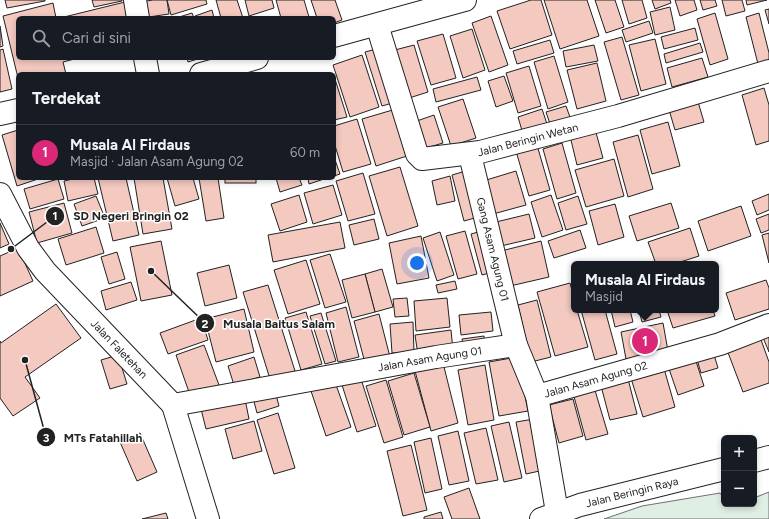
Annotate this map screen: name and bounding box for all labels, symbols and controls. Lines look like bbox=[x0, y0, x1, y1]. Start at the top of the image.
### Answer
search box bbox=[16, 16, 336, 60]
icon: search bbox=[30, 27, 52, 49]
text: Cari di sini bbox=[62, 29, 131, 47]
text: Terdekat bbox=[32, 88, 101, 108]
street label: Jalan Beringin Wetan bbox=[476, 120, 579, 159]
text: Musala Al Firdaus bbox=[70, 136, 190, 154]
text: 1 bbox=[42, 145, 48, 160]
text: 60 m bbox=[290, 145, 320, 160]
text: Masjid · Jalan Asam Agung 02 bbox=[70, 154, 244, 169]
street label: Gang Asam Agung 01 bbox=[474, 196, 512, 303]
callout: SD Negeri Bringin 02 bbox=[45, 204, 197, 228]
text: 1 bbox=[52, 209, 58, 223]
text: SD Negeri Bringin 02 bbox=[73, 209, 189, 223]
your location bbox=[407, 253, 427, 273]
popup bbox=[571, 261, 719, 313]
text: Musala Al Firdaus bbox=[585, 271, 705, 289]
text: Masjid bbox=[585, 289, 623, 304]
callout: Musala Baitus Salam bbox=[195, 311, 343, 335]
street label: Jalan Faletehan bbox=[88, 317, 150, 381]
text: 2 bbox=[202, 317, 209, 331]
text: Musala Baitus Salam bbox=[223, 317, 335, 331]
pin: 1 bbox=[632, 326, 658, 356]
street label: Jalan Asam Agung 01 bbox=[377, 344, 483, 374]
street label: Jalan Asam Agung 02 bbox=[542, 358, 649, 400]
callout: MTs Fatahillah bbox=[36, 425, 150, 449]
text: 3 bbox=[43, 431, 50, 445]
text: MTs Fatahillah bbox=[64, 431, 142, 445]
map controls bbox=[721, 435, 757, 507]
button: + bbox=[721, 435, 757, 471]
button: − bbox=[721, 471, 757, 507]
street label: Jalan Beringin Raya bbox=[584, 474, 680, 510]

